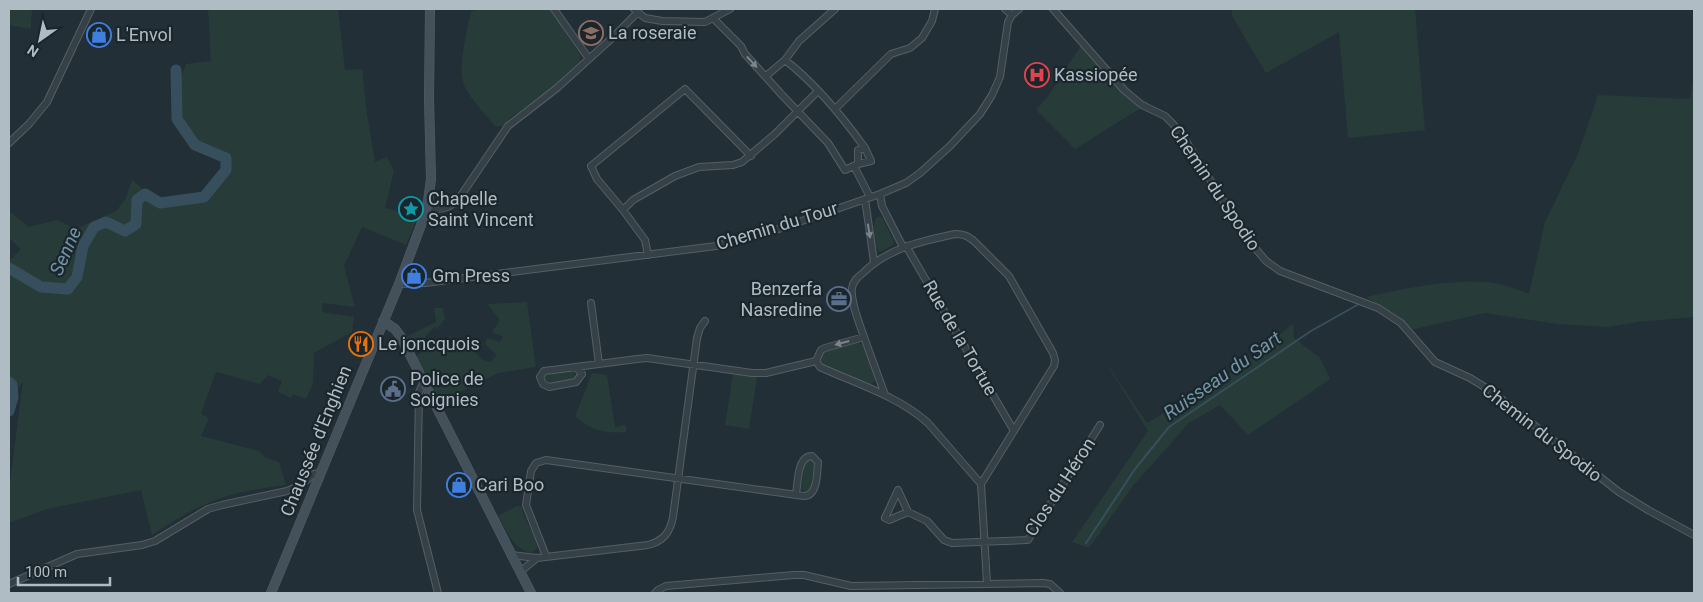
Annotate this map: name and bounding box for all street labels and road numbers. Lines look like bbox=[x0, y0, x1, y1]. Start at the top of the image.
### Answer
street label: Chemin du Spodio bbox=[1166, 121, 1265, 254]
street label: Chemin du Tour bbox=[713, 197, 840, 254]
street label: Rue de la Tortue bbox=[919, 276, 1002, 399]
street label: Chaussée d'Enghien bbox=[276, 362, 355, 519]
street label: Chemin du Spodio bbox=[1478, 379, 1606, 486]
street label: Clos du Héron bbox=[1020, 434, 1099, 540]

